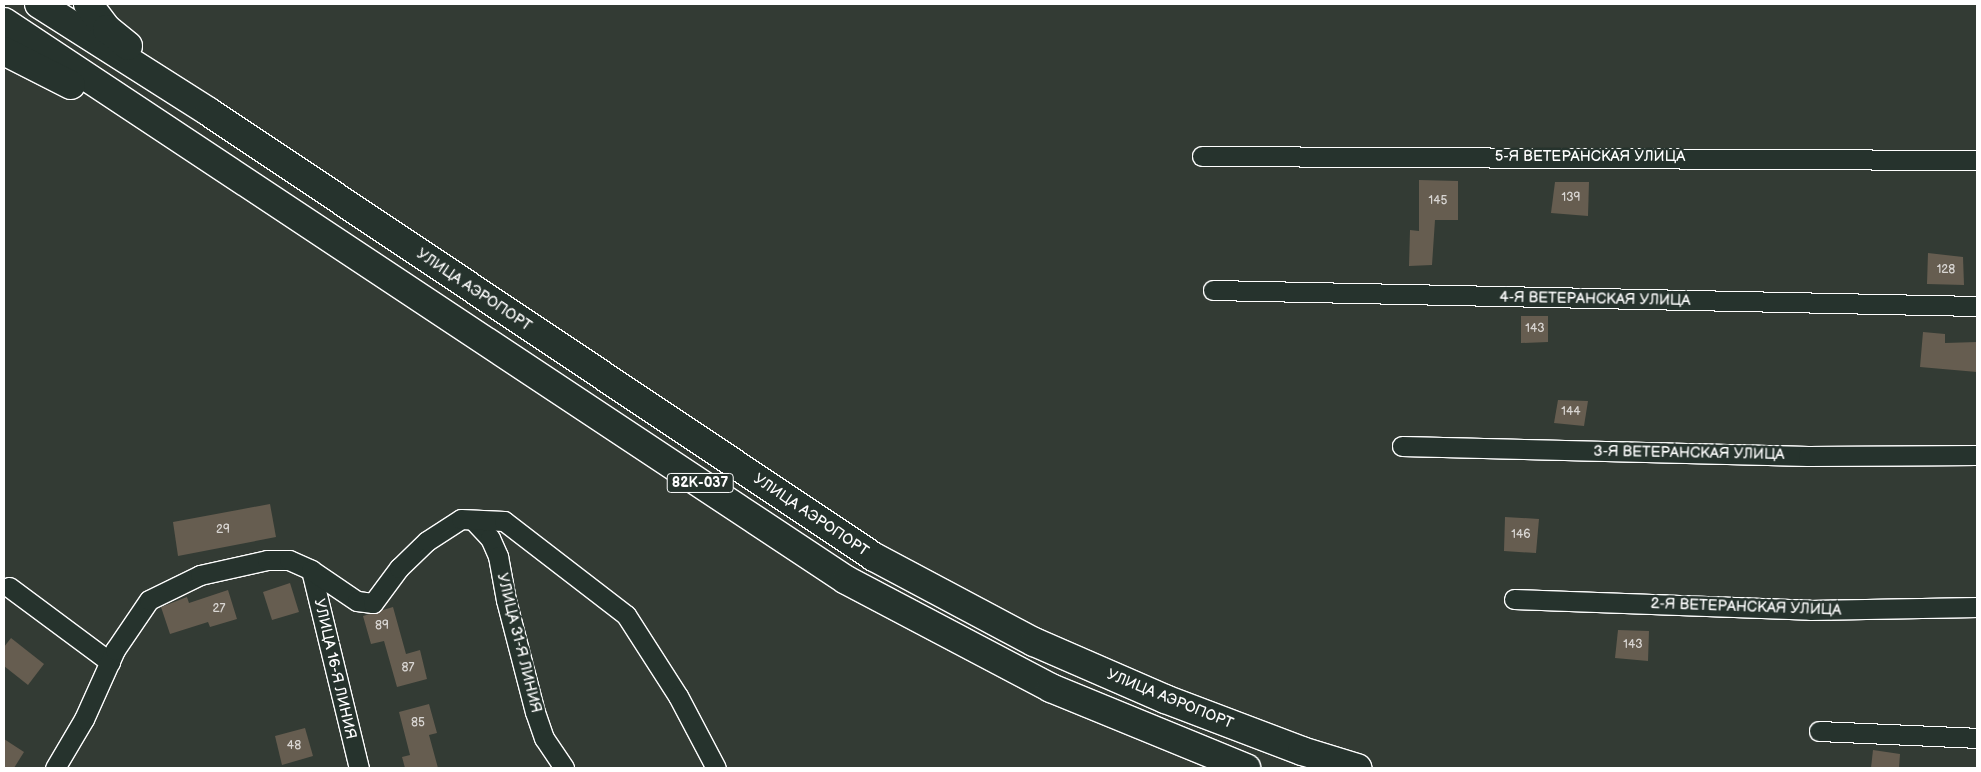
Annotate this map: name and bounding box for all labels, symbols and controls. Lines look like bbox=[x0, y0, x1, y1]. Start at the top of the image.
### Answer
street label: 5-Я ВЕТЕРАНСКАЯ УЛИЦА bbox=[1495, 148, 1685, 166]
house number: 139 bbox=[1562, 191, 1580, 205]
house number: 145 bbox=[1429, 194, 1447, 208]
street label: УЛИЦА АЭРОПОРТ bbox=[413, 245, 535, 335]
house number: 128 bbox=[1937, 263, 1955, 277]
street label: 4-Я ВЕТЕРАНСКАЯ УЛИЦА bbox=[1499, 288, 1691, 310]
house number: 143 bbox=[1525, 322, 1545, 336]
house number: 144 bbox=[1561, 405, 1581, 419]
street label: 3-Я ВЕТЕРАНСКАЯ УЛИЦА bbox=[1593, 442, 1785, 464]
street label: УЛИЦА АЭРОПОРТ bbox=[750, 470, 872, 560]
road number: 82К-037 bbox=[666, 472, 734, 494]
house number: 29 bbox=[216, 523, 230, 537]
house number: 146 bbox=[1511, 528, 1531, 542]
street label: УЛИЦА 31-Я ЛИНИЯ bbox=[493, 571, 545, 715]
street label: 2-Я ВЕТЕРАНСКАЯ УЛИЦА bbox=[1650, 595, 1842, 619]
street label: УЛИЦА 16-Я ЛИНИЯ bbox=[310, 597, 360, 741]
house number: 27 bbox=[213, 602, 225, 616]
house number: 89 bbox=[375, 619, 389, 633]
house number: 143 bbox=[1623, 638, 1643, 652]
house number: 87 bbox=[402, 661, 414, 675]
street label: УЛИЦА АЭРОПОРТ bbox=[1104, 665, 1236, 733]
house number: 85 bbox=[411, 716, 425, 730]
house number: 48 bbox=[287, 739, 301, 753]

